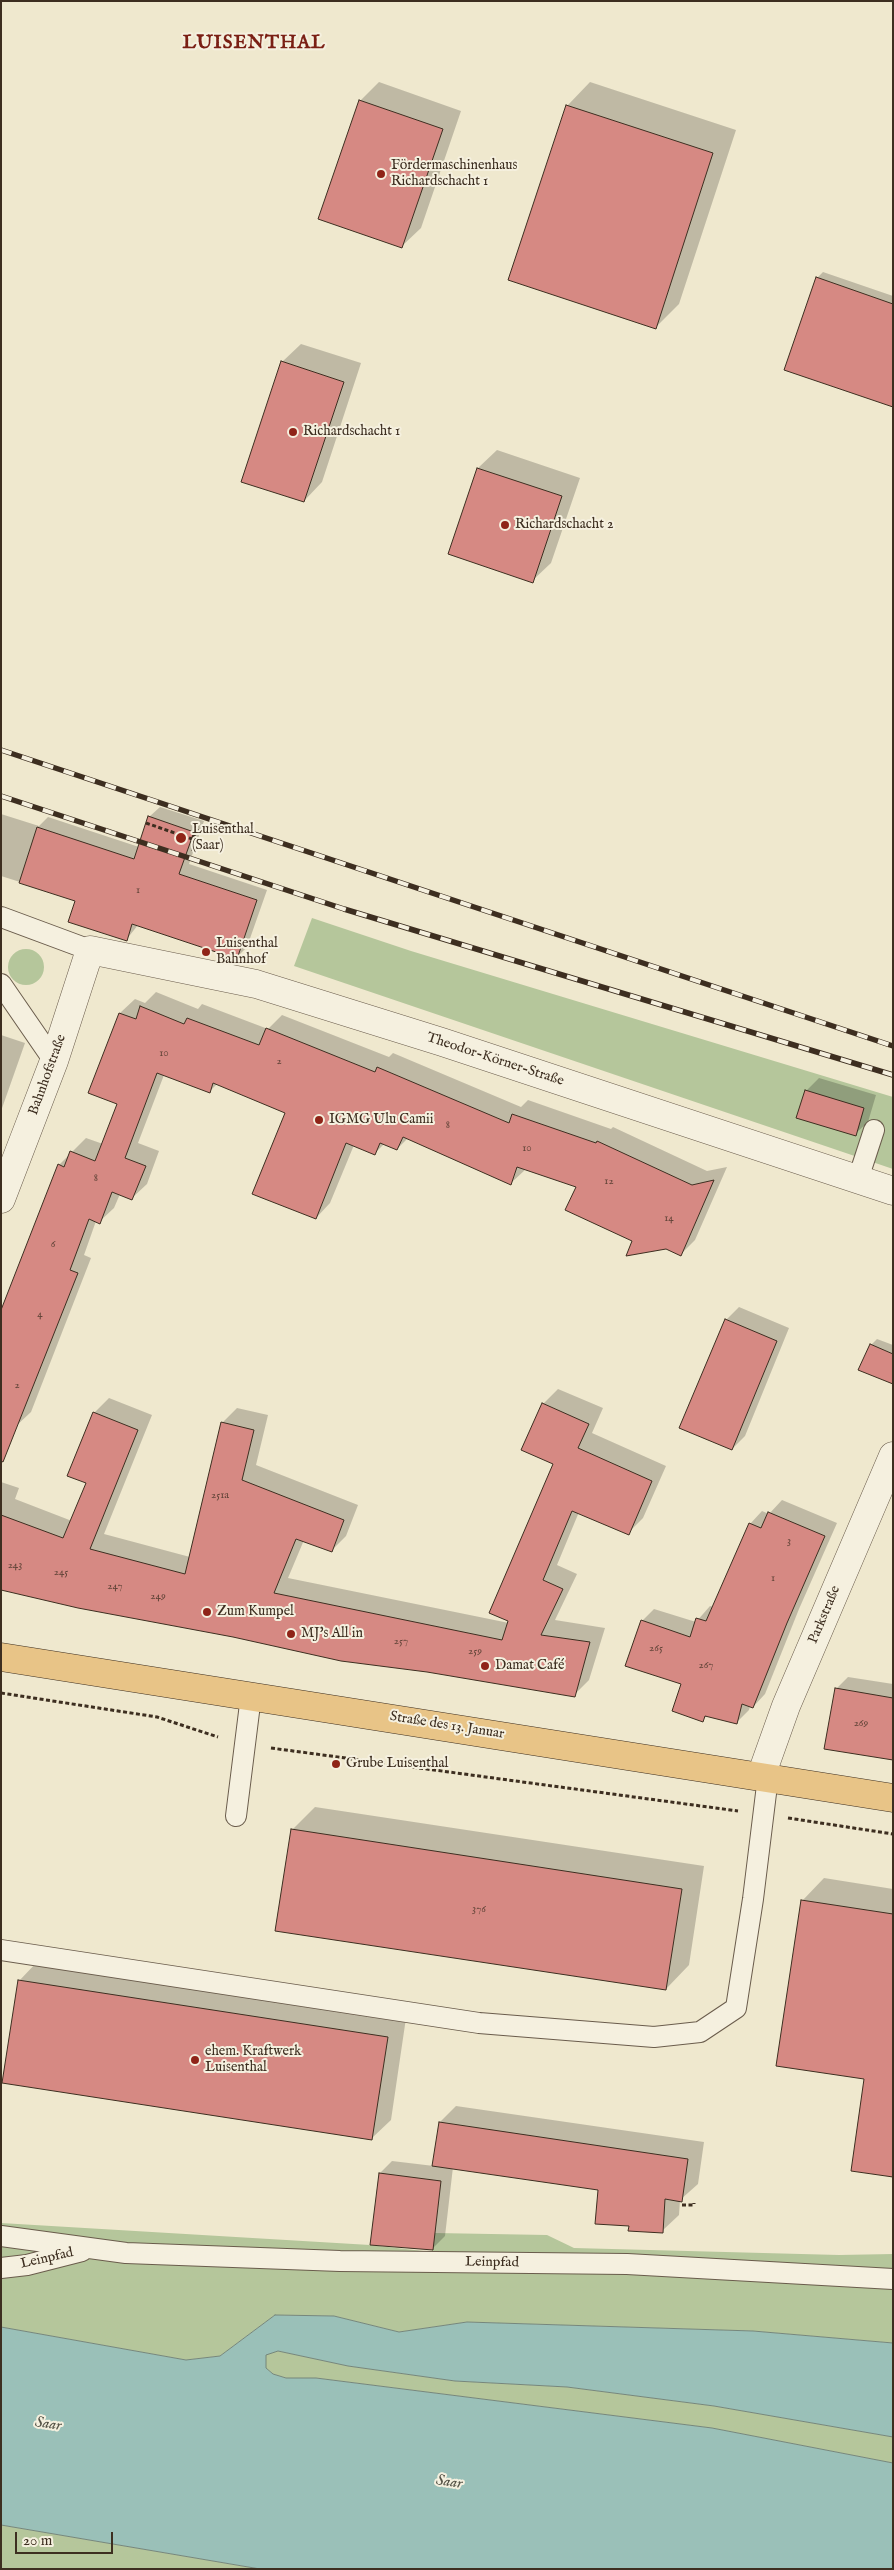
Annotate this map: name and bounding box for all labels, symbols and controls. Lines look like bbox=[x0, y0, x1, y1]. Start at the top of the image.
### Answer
district label: LUISENTHAL bbox=[181, 33, 327, 55]
place label: Fördermaschinenhaus Richardschacht 1 bbox=[391, 158, 517, 190]
marker: Fördermaschinenhaus Richardschacht 1 bbox=[375, 168, 387, 180]
place label: Richardschacht 1 bbox=[303, 424, 400, 440]
marker: Richardschacht 1 bbox=[287, 426, 299, 438]
place label: Richardschacht 2 bbox=[515, 517, 614, 533]
marker: Richardschacht 2 bbox=[499, 519, 511, 531]
place label: Luisenthal (Saar) bbox=[192, 822, 254, 854]
marker: Luisenthal (Saar) bbox=[174, 831, 188, 845]
house number: 1 bbox=[136, 884, 140, 898]
place label: Luisenthal Bahnhof bbox=[216, 936, 278, 969]
marker: Luisenthal Bahnhof bbox=[200, 946, 212, 958]
street label: Theodor-Körner-Straße bbox=[424, 1030, 566, 1090]
street label: Bahnhofstraße bbox=[26, 1032, 70, 1118]
house number: 10 bbox=[159, 1047, 169, 1061]
house number: 2 bbox=[276, 1055, 282, 1069]
place label: IGMG Ulu Camii bbox=[329, 1112, 434, 1128]
marker: IGMG Ulu Camii bbox=[313, 1114, 325, 1126]
house number: 8 bbox=[446, 1119, 450, 1133]
house number: 10 bbox=[522, 1142, 532, 1156]
house number: 8 bbox=[94, 1172, 98, 1186]
house number: 12 bbox=[604, 1175, 614, 1189]
house number: 14 bbox=[664, 1212, 674, 1226]
house number: 6 bbox=[51, 1238, 55, 1252]
house number: 4 bbox=[37, 1308, 43, 1322]
house number: 2 bbox=[14, 1379, 20, 1393]
house number: 251a bbox=[211, 1489, 229, 1503]
house number: 3 bbox=[787, 1535, 791, 1549]
house number: 243 bbox=[8, 1559, 22, 1573]
house number: 245 bbox=[54, 1566, 68, 1580]
house number: 1 bbox=[771, 1572, 775, 1586]
house number: 247 bbox=[107, 1580, 123, 1594]
street label: Parkstraße bbox=[805, 1584, 845, 1646]
house number: 249 bbox=[150, 1590, 166, 1604]
place label: Zum Kumpel bbox=[217, 1604, 294, 1620]
marker: Zum Kumpel bbox=[201, 1606, 213, 1618]
place label: MJ's All in bbox=[301, 1626, 363, 1642]
marker: MJ's All in bbox=[285, 1628, 297, 1640]
house number: 257 bbox=[394, 1635, 408, 1649]
house number: 265 bbox=[649, 1642, 663, 1656]
house number: 259 bbox=[468, 1645, 482, 1659]
place label: Damat Café bbox=[495, 1658, 565, 1674]
house number: 267 bbox=[699, 1659, 713, 1673]
marker: Damat Café bbox=[479, 1660, 491, 1672]
street label: Straße des 13. Januar bbox=[389, 1709, 505, 1743]
house number: 269 bbox=[854, 1717, 868, 1731]
place label: Grube Luisenthal bbox=[346, 1756, 448, 1772]
marker: Grube Luisenthal bbox=[330, 1758, 342, 1770]
house number: 376 bbox=[472, 1903, 486, 1917]
place label: ehem. Kraftwerk Luisenthal bbox=[205, 2044, 301, 2076]
marker: ehem. Kraftwerk Luisenthal bbox=[189, 2054, 201, 2066]
street label: Leinpfad bbox=[19, 2245, 75, 2273]
street label: Leinpfad bbox=[465, 2254, 519, 2272]
water label: Saar bbox=[34, 2414, 62, 2436]
water label: Saar bbox=[435, 2472, 463, 2494]
scale bar bbox=[18, 2522, 115, 2554]
text: 20 m bbox=[23, 2531, 52, 2550]

